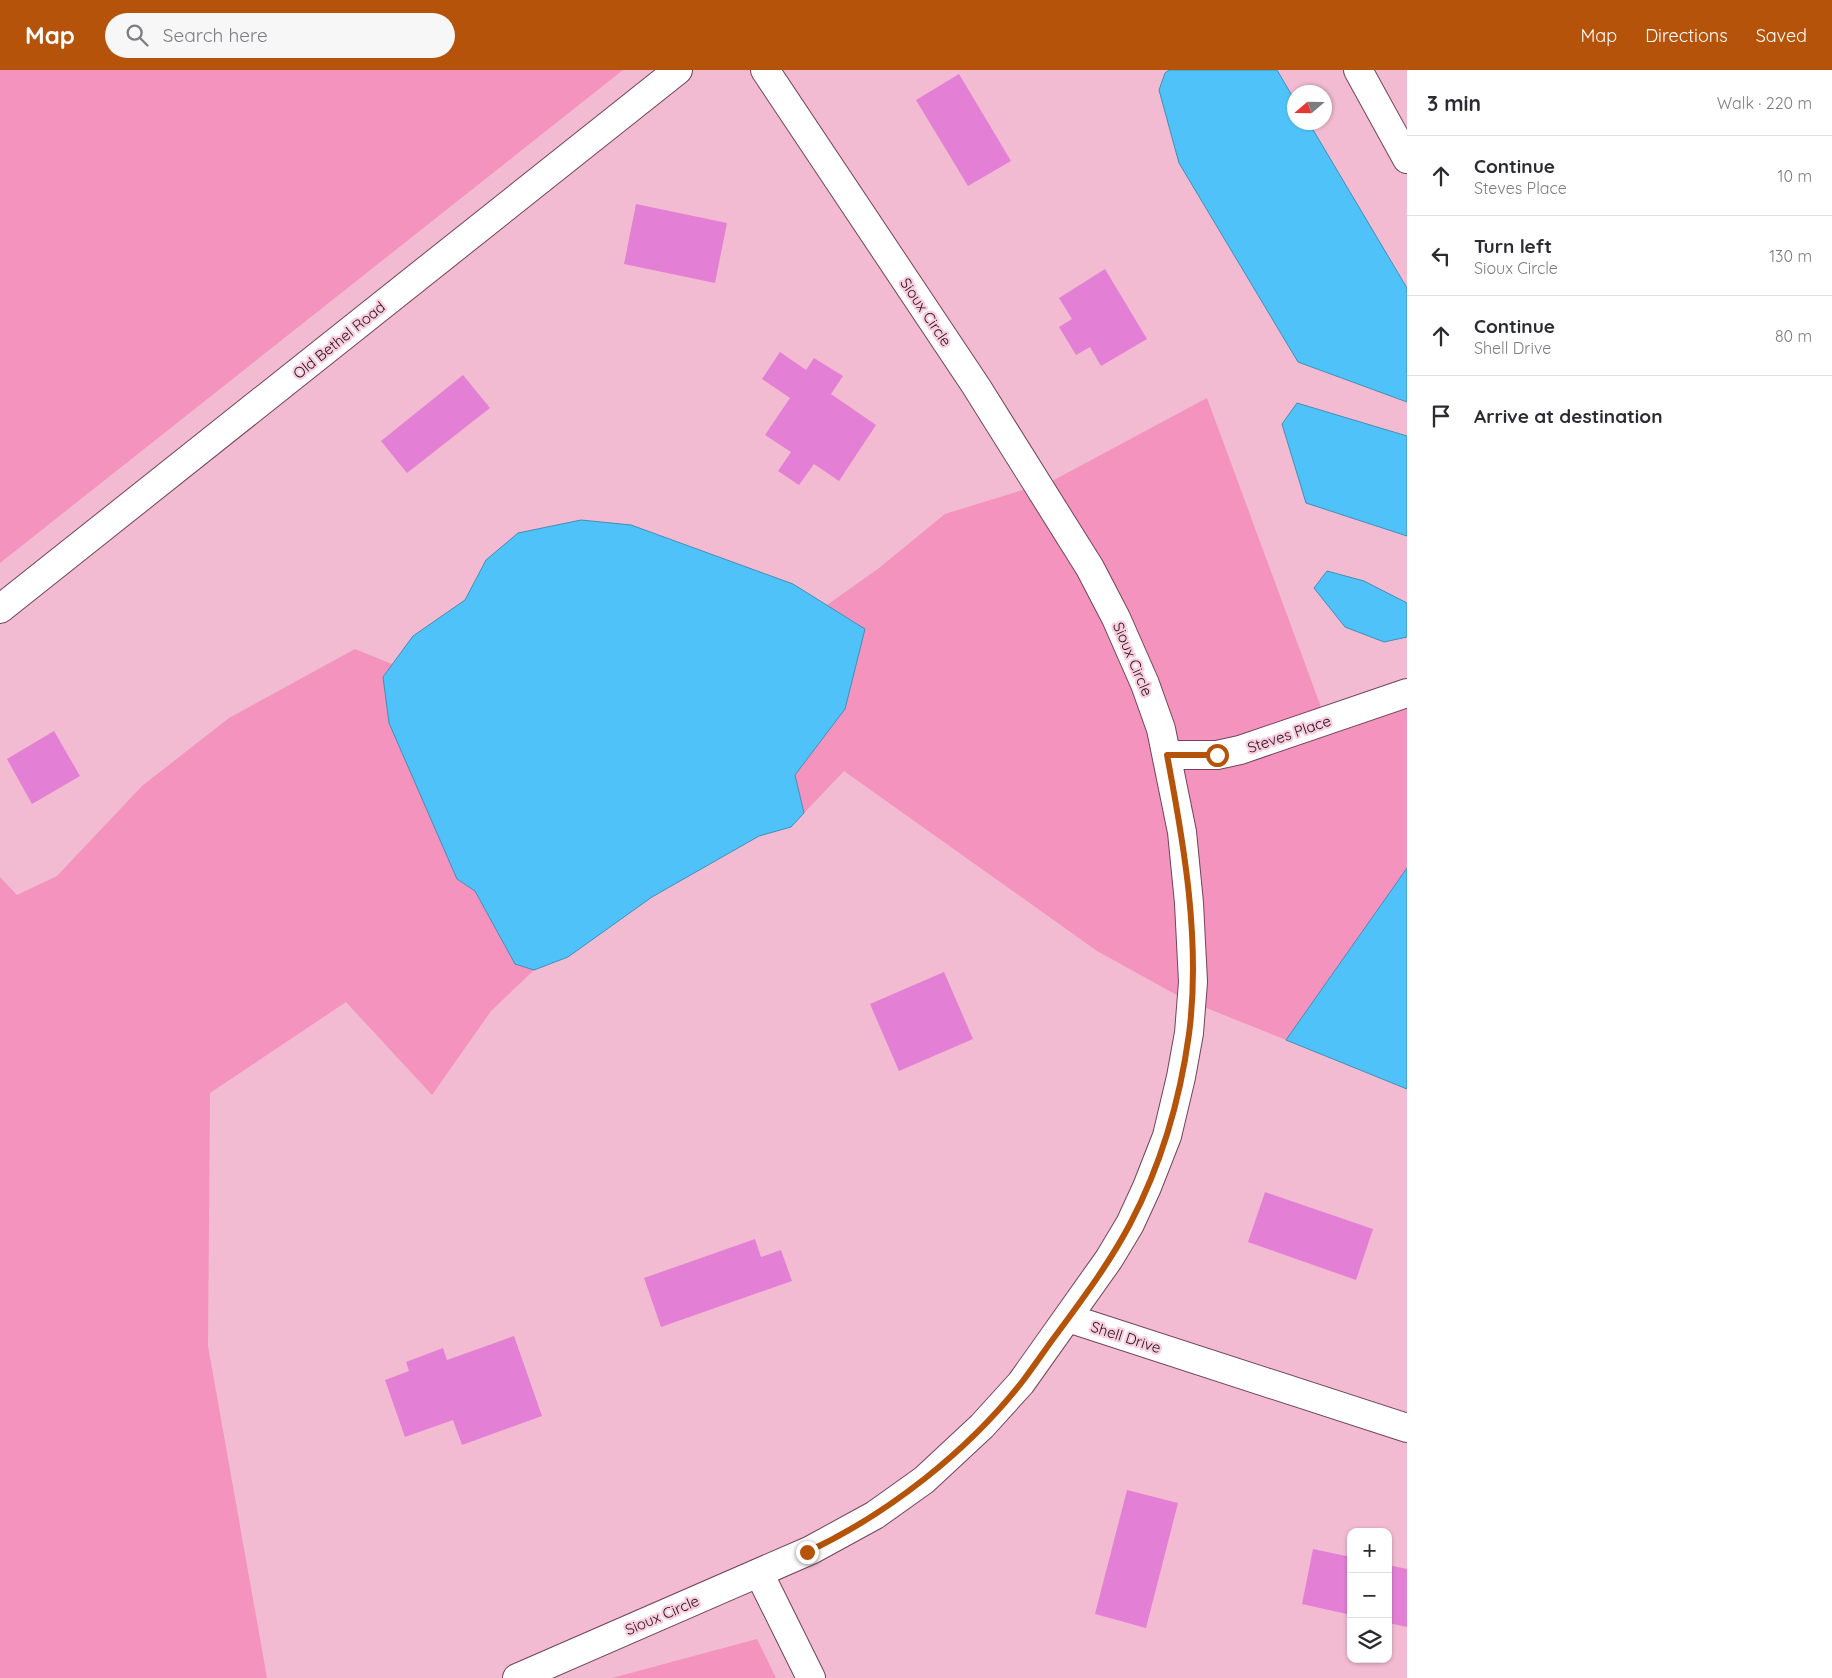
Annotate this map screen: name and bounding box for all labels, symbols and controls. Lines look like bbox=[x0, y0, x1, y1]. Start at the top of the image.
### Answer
search box bbox=[105, 13, 455, 58]
text: Map bbox=[25, 20, 75, 50]
icon: search bbox=[123, 21, 151, 49]
text: Search here bbox=[163, 23, 268, 47]
text: Map bbox=[1580, 24, 1617, 47]
text: Directions bbox=[1645, 24, 1728, 47]
text: Saved bbox=[1756, 24, 1807, 47]
north arrow bbox=[1287, 85, 1332, 130]
text: 3 min bbox=[1427, 90, 1481, 116]
text: Walk · 220 m bbox=[1717, 93, 1812, 113]
text: Continue bbox=[1474, 154, 1555, 178]
icon: ahead bbox=[1427, 162, 1455, 190]
text: 10 m bbox=[1778, 166, 1812, 186]
text: Steves Place bbox=[1474, 178, 1567, 198]
text: Turn left bbox=[1474, 234, 1552, 258]
icon: left bbox=[1427, 242, 1455, 270]
text: 130 m bbox=[1769, 246, 1812, 266]
text: Sioux Circle bbox=[1474, 258, 1558, 278]
street label: Sioux Circle bbox=[896, 274, 956, 350]
street label: Old Bethel Road bbox=[289, 297, 389, 383]
text: Continue bbox=[1474, 314, 1555, 338]
icon: ahead bbox=[1427, 322, 1455, 350]
text: 80 m bbox=[1775, 326, 1812, 346]
text: Shell Drive bbox=[1474, 338, 1551, 358]
icon: arrive bbox=[1427, 402, 1455, 430]
text: Arrive at destination bbox=[1474, 404, 1663, 428]
street label: Sioux Circle bbox=[1109, 619, 1157, 699]
street label: Steves Place bbox=[1245, 711, 1333, 757]
route start bbox=[1206, 744, 1229, 767]
street label: Shell Drive bbox=[1089, 1317, 1163, 1357]
map controls bbox=[1347, 1528, 1392, 1663]
button: + bbox=[1347, 1528, 1392, 1573]
route end bbox=[796, 1541, 819, 1564]
button: − bbox=[1347, 1573, 1392, 1618]
street label: Sioux Circle bbox=[622, 1591, 702, 1639]
button: layers bbox=[1347, 1618, 1392, 1663]

